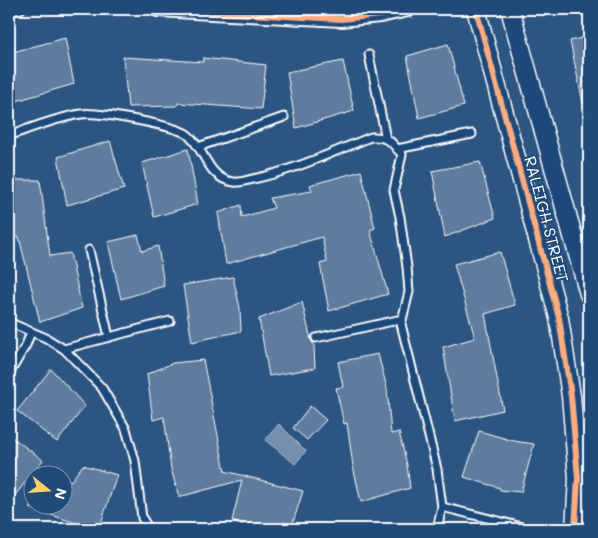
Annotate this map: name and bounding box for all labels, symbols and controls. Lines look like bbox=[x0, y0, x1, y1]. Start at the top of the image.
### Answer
street label: RALEIGH STREET bbox=[520, 154, 574, 284]
north arrow bbox=[22, 466, 72, 516]
text: N bbox=[50, 486, 72, 502]

